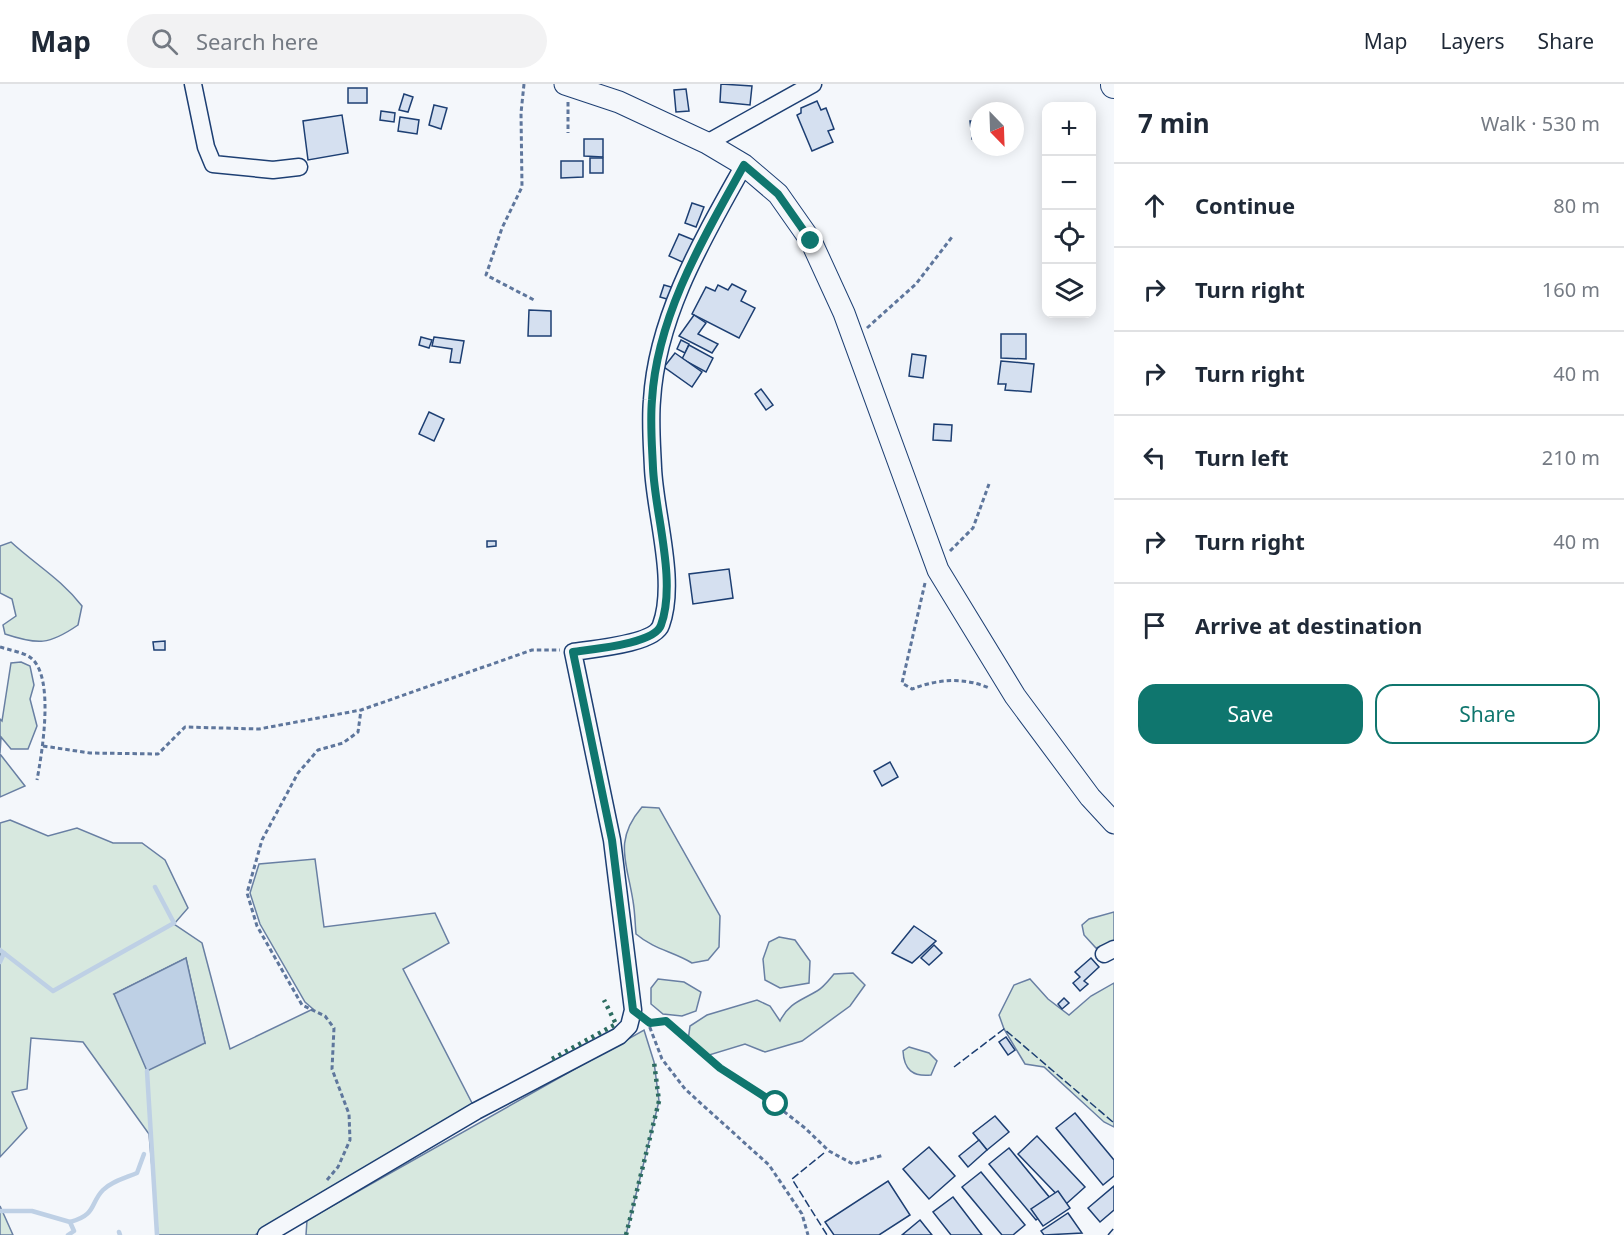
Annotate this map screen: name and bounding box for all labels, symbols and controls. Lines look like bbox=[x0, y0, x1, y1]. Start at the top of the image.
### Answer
search box bbox=[127, 14, 547, 68]
text: Map bbox=[30, 22, 91, 60]
icon: search bbox=[148, 25, 181, 58]
text: Search here bbox=[196, 26, 318, 56]
text: Map bbox=[1364, 27, 1408, 55]
text: Layers bbox=[1441, 27, 1505, 55]
text: Share bbox=[1538, 27, 1594, 55]
north arrow bbox=[970, 102, 1024, 156]
map controls bbox=[1042, 102, 1096, 318]
button: + bbox=[1042, 102, 1096, 156]
text: 7 min bbox=[1138, 105, 1210, 141]
text: Walk · 530 m bbox=[1481, 110, 1600, 137]
button: − bbox=[1042, 156, 1096, 210]
icon: ahead bbox=[1138, 189, 1171, 222]
text: Continue bbox=[1195, 190, 1295, 220]
text: 80 m bbox=[1553, 192, 1600, 219]
button: locate bbox=[1042, 210, 1096, 264]
route end bbox=[797, 227, 823, 253]
button: layers bbox=[1042, 264, 1096, 318]
icon: right bbox=[1138, 273, 1171, 306]
text: Turn right bbox=[1195, 274, 1305, 304]
text: 160 m bbox=[1542, 276, 1600, 303]
icon: right bbox=[1138, 357, 1171, 390]
text: Turn right bbox=[1195, 358, 1305, 388]
text: 40 m bbox=[1553, 360, 1600, 387]
icon: left bbox=[1138, 441, 1171, 474]
text: Turn left bbox=[1195, 442, 1289, 472]
text: 210 m bbox=[1542, 444, 1600, 471]
icon: right bbox=[1138, 525, 1171, 558]
text: Turn right bbox=[1195, 526, 1305, 556]
text: 40 m bbox=[1553, 528, 1600, 555]
icon: arrive bbox=[1138, 609, 1171, 642]
text: Arrive at destination bbox=[1195, 610, 1422, 640]
button: Save bbox=[1138, 684, 1363, 744]
button: Share bbox=[1375, 684, 1600, 744]
route start bbox=[762, 1090, 788, 1116]

